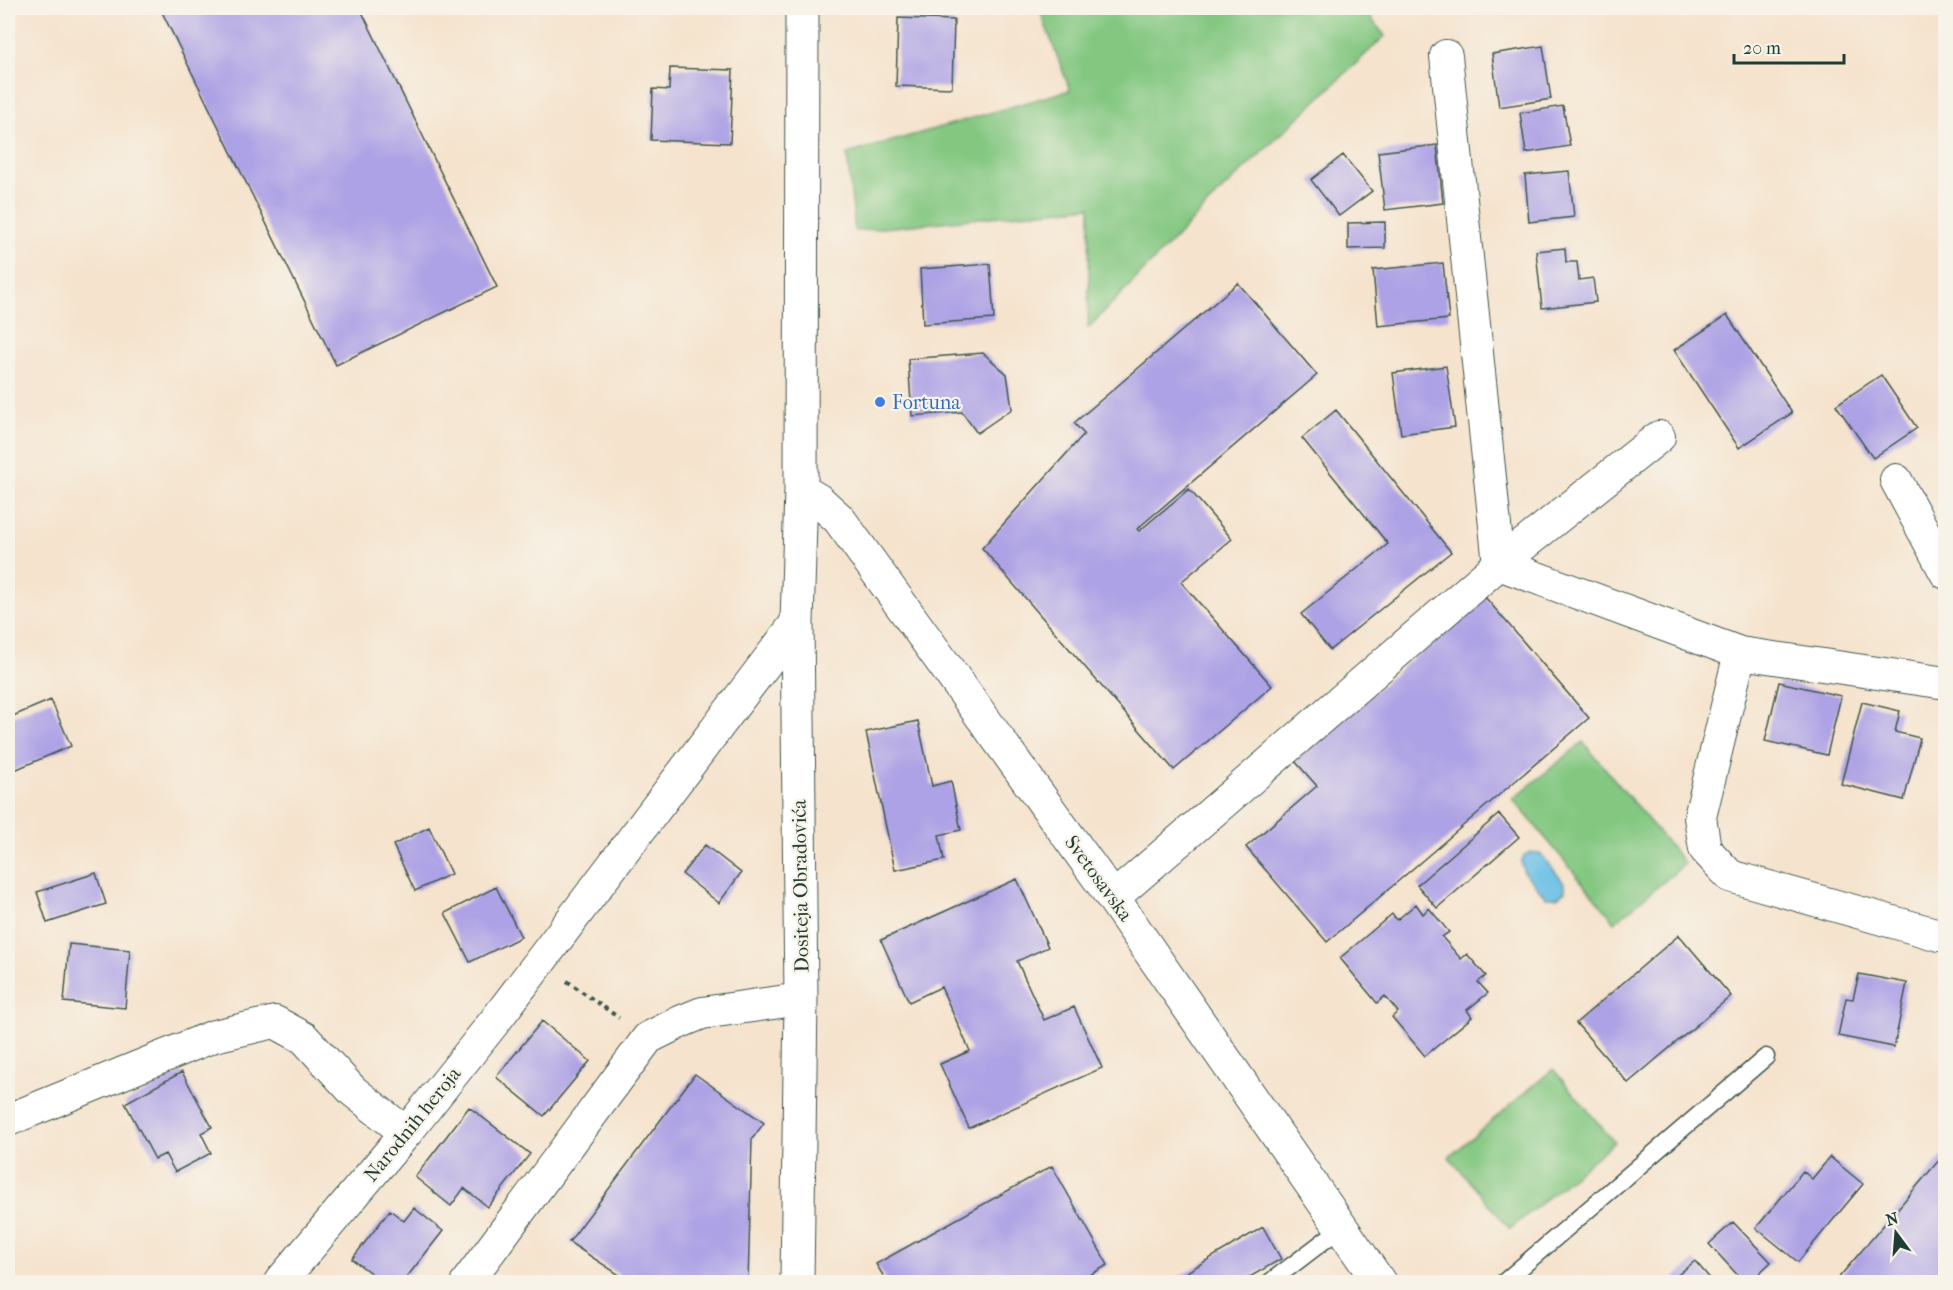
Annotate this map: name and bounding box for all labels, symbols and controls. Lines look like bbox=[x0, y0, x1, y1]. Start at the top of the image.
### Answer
scale bar bbox=[1734, 27, 1844, 65]
text: 20 m bbox=[1743, 38, 1781, 59]
place label: Fortuna bbox=[892, 391, 961, 414]
marker: Fortuna bbox=[873, 395, 887, 409]
street label: Dositeja Obradovića bbox=[787, 799, 814, 973]
street label: Svetosavska bbox=[1060, 831, 1138, 926]
street label: Narodnih heroja bbox=[359, 1062, 466, 1186]
north arrow bbox=[1866, 1203, 1926, 1263]
text: N bbox=[1884, 1208, 1901, 1230]

